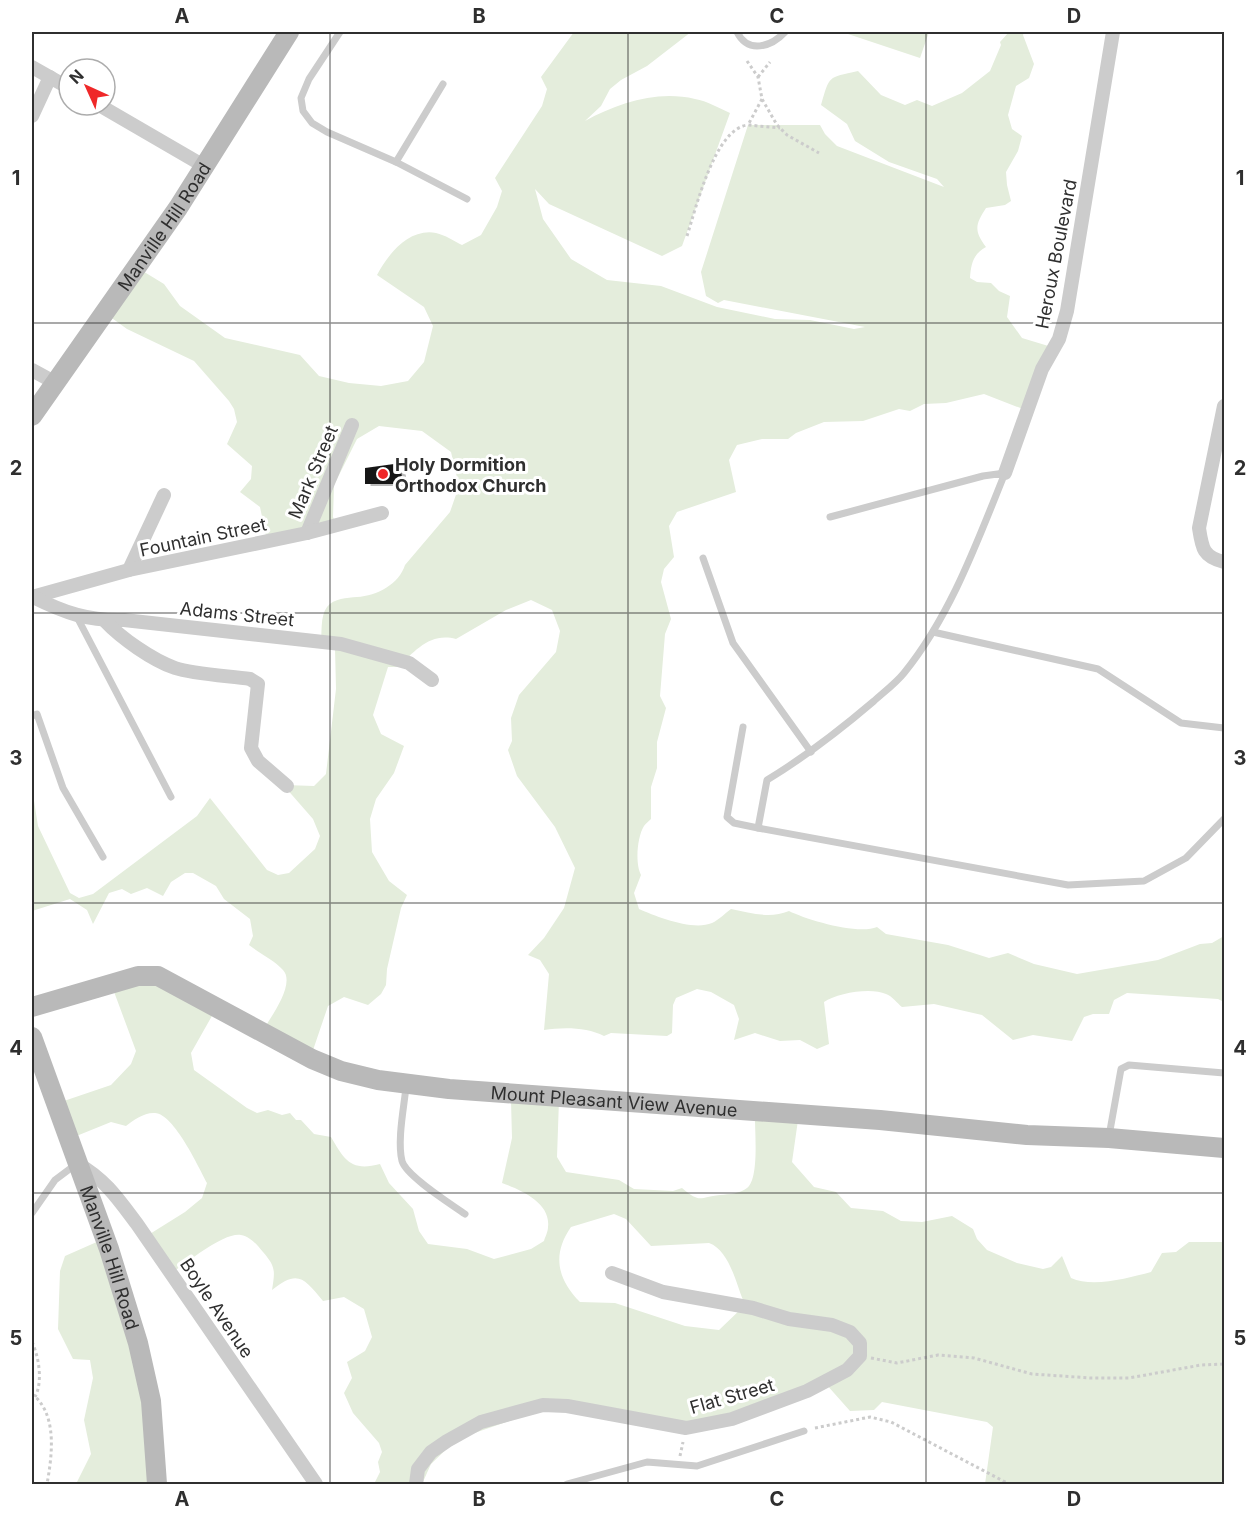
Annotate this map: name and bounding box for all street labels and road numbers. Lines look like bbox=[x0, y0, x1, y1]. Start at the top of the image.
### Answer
street label: Manville Hill Road bbox=[113, 158, 215, 295]
street label: Heroux Boulevard bbox=[1031, 177, 1081, 331]
street label: Mark Street bbox=[284, 422, 342, 522]
street label: Fountain Street bbox=[138, 513, 268, 561]
street label: Adams Street bbox=[179, 598, 295, 630]
street label: Mount Pleasant View Avenue bbox=[490, 1082, 738, 1120]
street label: Manville Hill Road bbox=[76, 1183, 144, 1332]
street label: Boyle Avenue bbox=[176, 1254, 258, 1362]
street label: Flat Street bbox=[687, 1374, 777, 1418]

